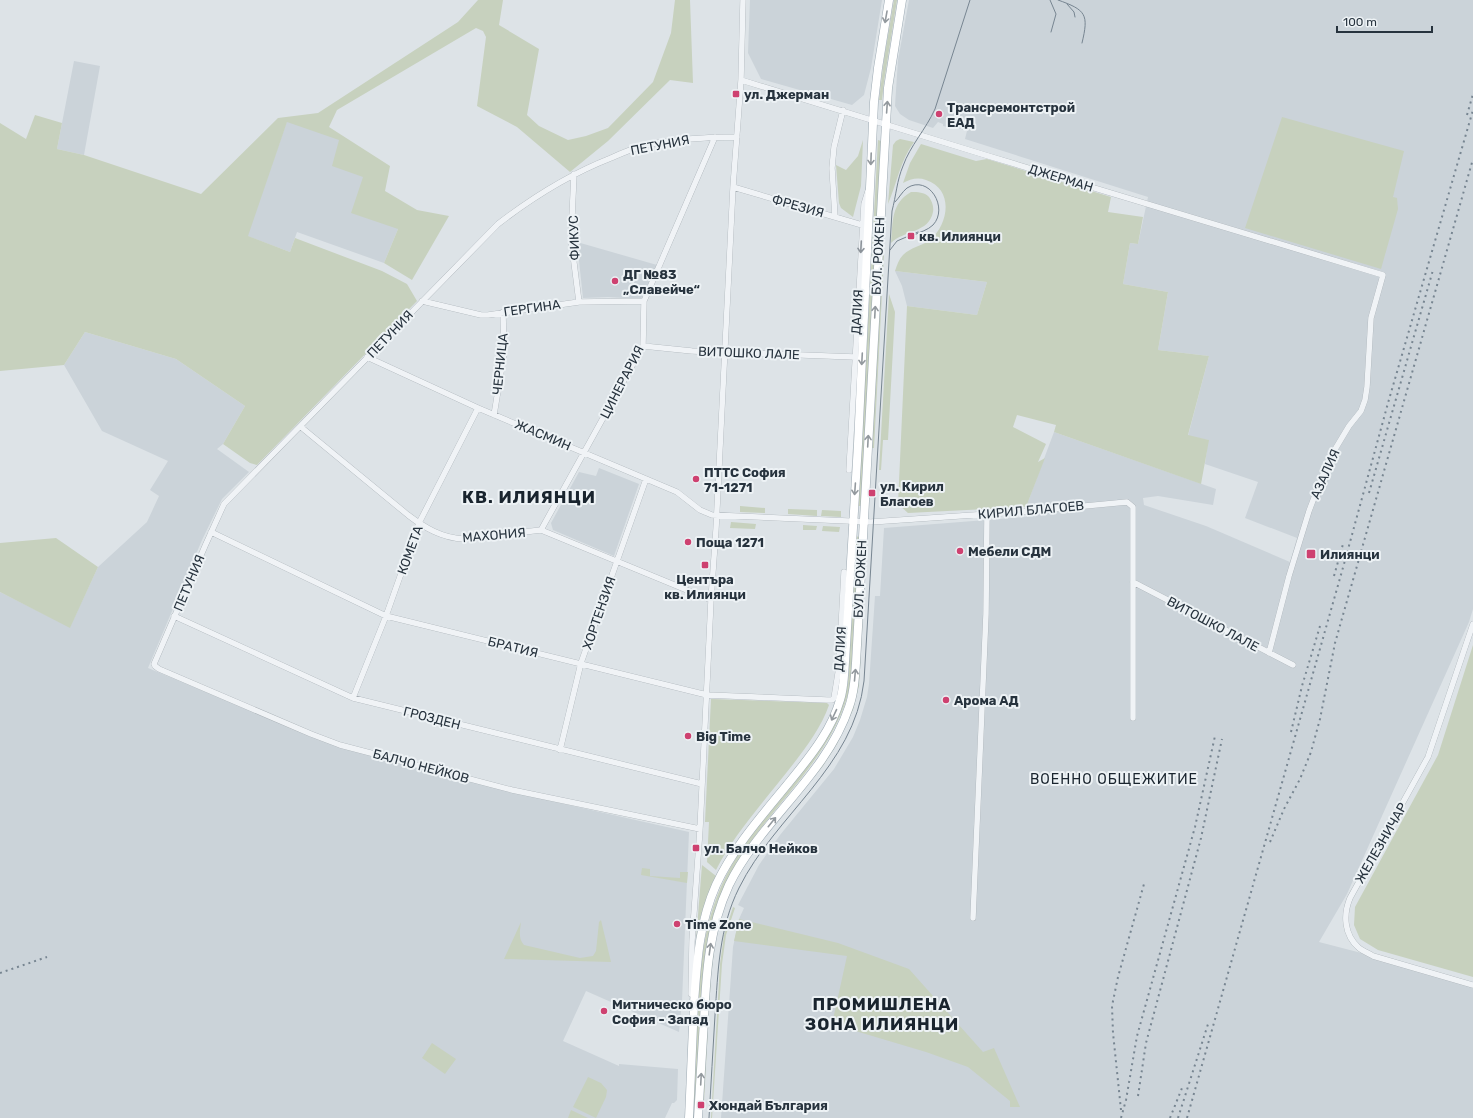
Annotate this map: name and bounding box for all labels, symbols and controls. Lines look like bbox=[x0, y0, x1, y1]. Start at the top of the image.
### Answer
scale bar bbox=[1337, 8, 1432, 34]
one-way arrow bbox=[882, 10, 890, 23]
text: 100 m bbox=[1343, 15, 1377, 29]
place label: ул. Джерман bbox=[744, 87, 829, 102]
marker: ул. Джерман bbox=[731, 89, 741, 99]
place label: Трансремонтстрой ЕАД bbox=[947, 100, 1075, 130]
one-way arrow bbox=[883, 101, 890, 114]
marker: Трансремонтстрой ЕАД bbox=[934, 109, 944, 119]
street label: ПЕТУНИЯ bbox=[629, 132, 691, 158]
one-way arrow bbox=[868, 152, 875, 165]
street label: ДЖЕРМАН bbox=[1027, 161, 1095, 195]
street label: ФРЕЗИЯ bbox=[770, 191, 826, 221]
street label: ФИКУС bbox=[566, 215, 582, 261]
street label: БУЛ. РОЖЕН bbox=[868, 217, 888, 295]
place label: кв. Илиянци bbox=[919, 229, 1001, 244]
marker: кв. Илиянци bbox=[906, 231, 916, 241]
one-way arrow bbox=[857, 240, 865, 253]
place label: ДГ №83 „Славейче“ bbox=[623, 267, 700, 297]
marker: ДГ №83 „Славейче“ bbox=[610, 276, 620, 286]
street label: ДАЛИЯ bbox=[848, 289, 866, 335]
street label: ГЕРГИНА bbox=[503, 297, 562, 319]
one-way arrow bbox=[871, 305, 879, 318]
street label: ПЕТУНИЯ bbox=[364, 307, 416, 361]
street label: ЧЕРНИЦА bbox=[489, 332, 511, 396]
street label: ЦИНЕРАРИЯ bbox=[597, 343, 647, 421]
street label: ВИТОШКО ЛАЛЕ bbox=[698, 344, 800, 362]
one-way arrow bbox=[858, 352, 866, 365]
street label: ЖАСМИН bbox=[513, 416, 573, 454]
one-way arrow bbox=[864, 435, 871, 448]
street label: АЗАЛИЯ bbox=[1307, 447, 1343, 501]
place label: ПТТС София 71-1271 bbox=[704, 465, 786, 495]
marker: ПТТС София 71-1271 bbox=[691, 474, 701, 484]
place label: ул. Кирил Благоев bbox=[880, 479, 944, 509]
one-way arrow bbox=[851, 482, 858, 495]
district label: КВ. ИЛИЯНЦИ bbox=[462, 487, 596, 507]
marker: ул. Кирил Благоев bbox=[867, 488, 877, 498]
street label: КИРИЛ БЛАГОЕВ bbox=[977, 498, 1085, 522]
street label: КОМЕТА bbox=[394, 523, 426, 577]
street label: МАХОНИЯ bbox=[462, 525, 526, 545]
place label: Поща 1271 bbox=[696, 535, 764, 550]
marker: Поща 1271 bbox=[683, 537, 693, 547]
street label: БУЛ. РОЖЕН bbox=[850, 540, 870, 618]
place label: Мебели СДМ bbox=[968, 544, 1051, 559]
marker: Мебели СДМ bbox=[955, 546, 965, 556]
place label: Илиянци bbox=[1320, 547, 1380, 562]
marker: Илиянци bbox=[1305, 548, 1317, 560]
street label: ПЕТУНИЯ bbox=[170, 553, 208, 613]
marker: Центъра кв. Илиянци bbox=[700, 560, 710, 570]
place label: Центъра кв. Илиянци bbox=[664, 572, 746, 602]
street label: ХОРТЕНЗИЯ bbox=[579, 574, 619, 652]
street label: ВИТОШКО ЛАЛЕ bbox=[1165, 593, 1262, 655]
street label: ДАЛИЯ bbox=[831, 626, 849, 672]
street label: БРАТИЯ bbox=[486, 634, 540, 660]
one-way arrow bbox=[851, 669, 858, 682]
place label: Арома АД bbox=[954, 693, 1019, 708]
marker: Арома АД bbox=[941, 695, 951, 705]
street label: ГРОЗДЕН bbox=[402, 704, 462, 732]
one-way arrow bbox=[830, 708, 837, 720]
place label: Big Time bbox=[696, 729, 751, 744]
marker: Big Time bbox=[683, 731, 693, 741]
street label: БАЛЧО НЕЙКОВ bbox=[371, 746, 471, 786]
district label: ВОЕННО ОБЩЕЖИТИЕ bbox=[1030, 771, 1198, 788]
street label: ЖЕЛЕЗНИЧАР bbox=[1352, 800, 1410, 886]
one-way arrow bbox=[767, 817, 776, 827]
place label: ул. Балчо Нейков bbox=[704, 841, 818, 856]
marker: ул. Балчо Нейков bbox=[691, 843, 701, 853]
place label: Time Zone bbox=[685, 917, 752, 932]
marker: Time Zone bbox=[672, 919, 682, 929]
one-way arrow bbox=[706, 943, 714, 956]
district label: ПРОМИШЛЕНА ЗОНА ИЛИЯНЦИ bbox=[805, 994, 959, 1034]
place label: Митническо бюро София - Запад bbox=[612, 997, 732, 1027]
marker: Митническо бюро София - Запад bbox=[599, 1006, 609, 1016]
one-way arrow bbox=[697, 1073, 704, 1086]
place label: Хюндай България bbox=[709, 1098, 828, 1113]
marker: Хюндай България bbox=[696, 1100, 706, 1110]

